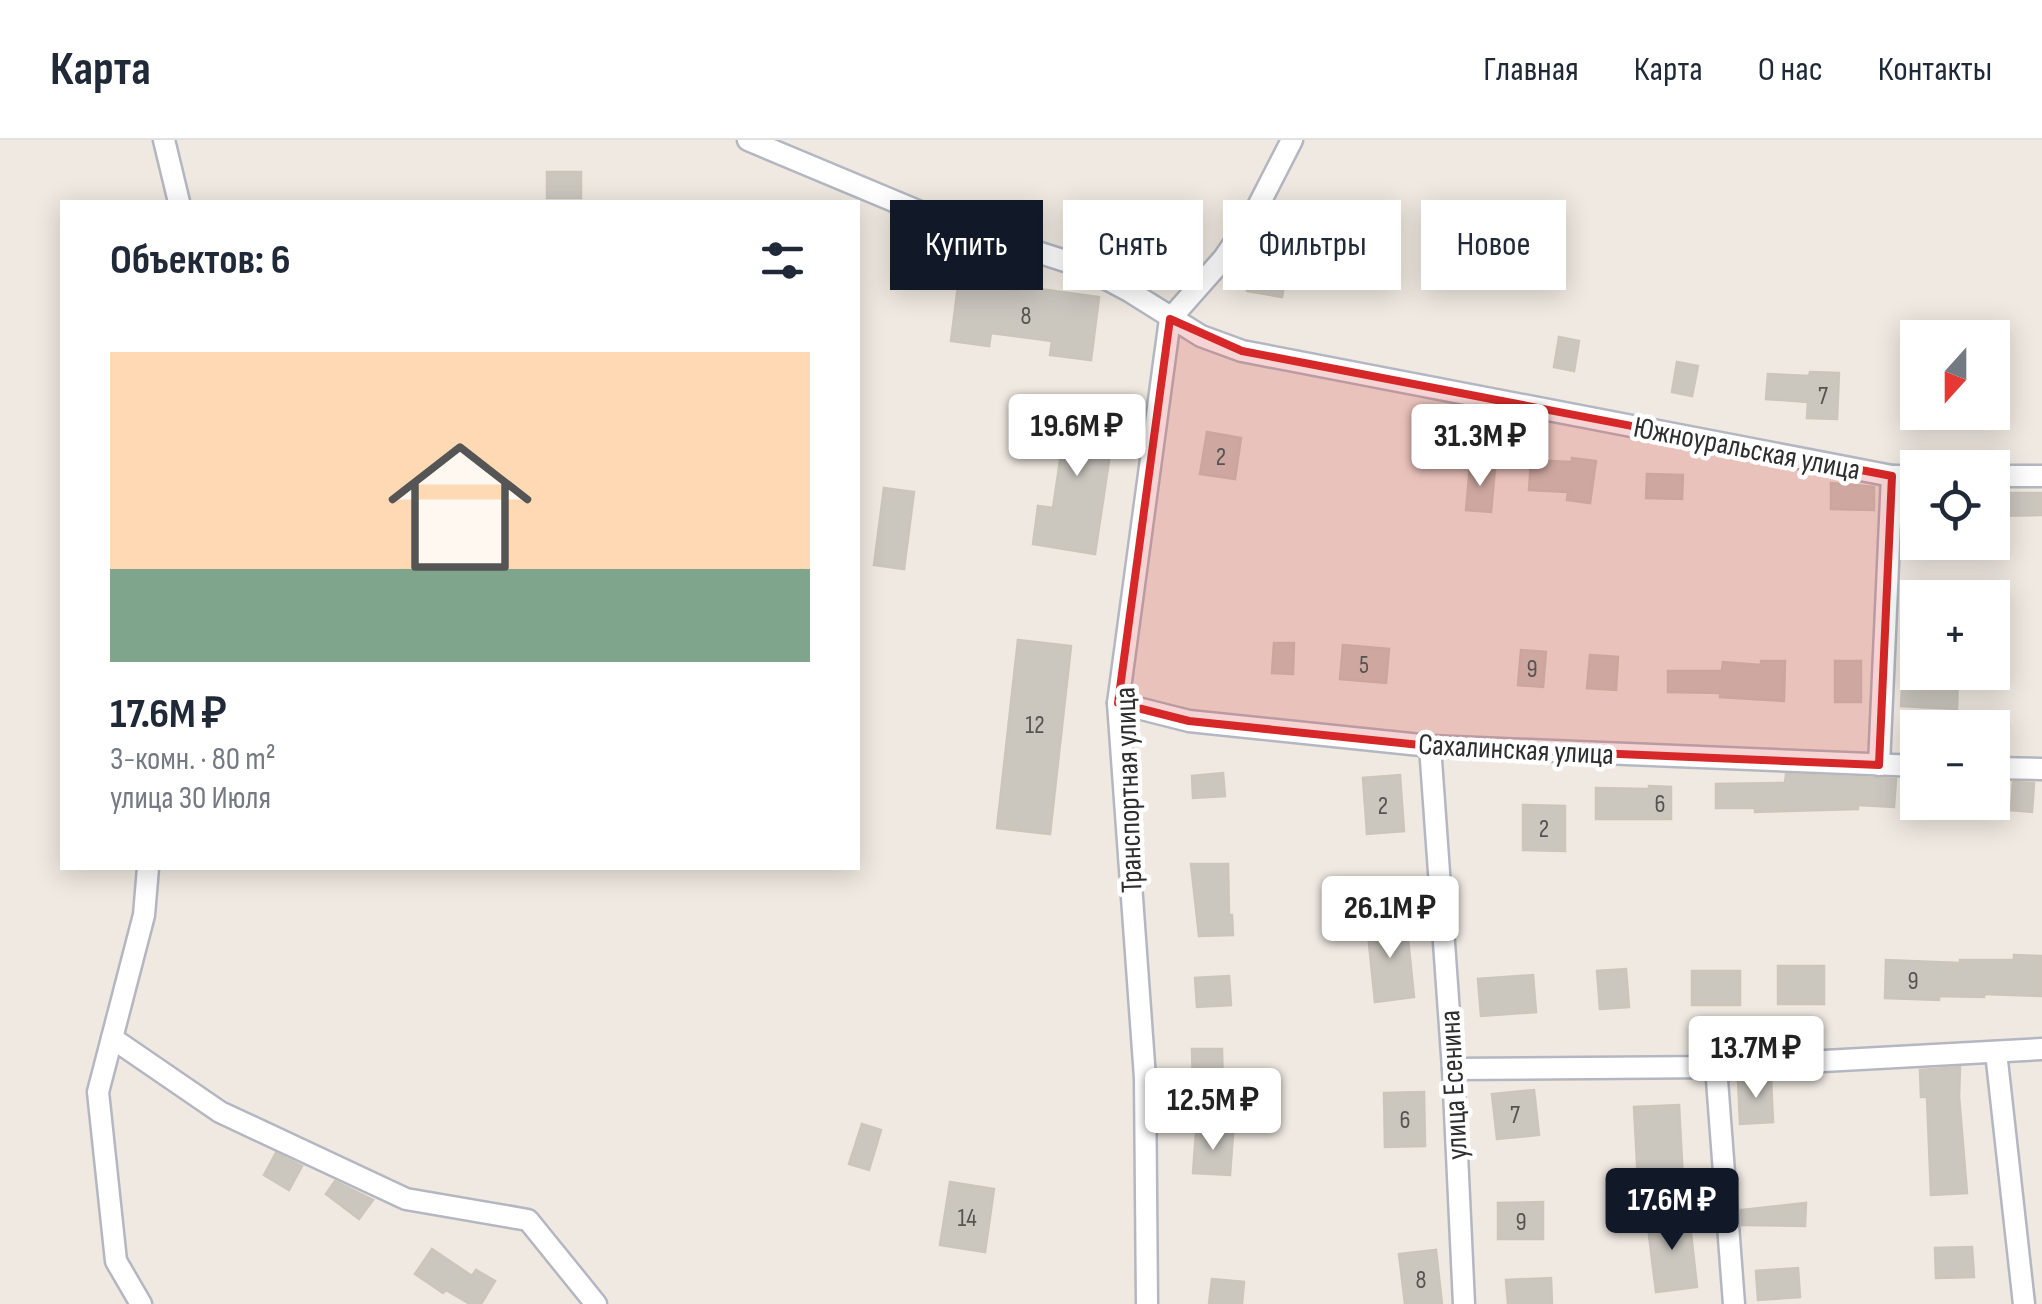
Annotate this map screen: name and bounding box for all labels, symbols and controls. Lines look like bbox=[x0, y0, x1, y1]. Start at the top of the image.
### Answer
text: Карта bbox=[50, 41, 151, 98]
text: Главная bbox=[1483, 48, 1579, 91]
text: Карта bbox=[1634, 48, 1703, 91]
text: О нас bbox=[1758, 48, 1823, 91]
text: Контакты bbox=[1878, 48, 1992, 91]
chip: Купить bbox=[890, 200, 1043, 290]
chip: Снять bbox=[1063, 200, 1203, 290]
chip: Фильтры bbox=[1223, 200, 1401, 290]
chip: Новое bbox=[1421, 200, 1566, 290]
icon: filters bbox=[755, 233, 810, 288]
text: Объектов: 6 bbox=[110, 235, 290, 286]
house number: 8 bbox=[1021, 301, 1031, 332]
north arrow bbox=[1900, 320, 2010, 430]
map controls bbox=[1900, 320, 2010, 820]
house number: 7 bbox=[1818, 381, 1828, 412]
pin: 19.6M ₽ bbox=[985, 394, 1169, 479]
pin: 31.3M ₽ bbox=[1388, 404, 1572, 489]
text: 19.6M ₽ bbox=[1031, 407, 1123, 446]
street label: Южноуральская улица bbox=[1630, 409, 1863, 489]
icon: home bbox=[370, 417, 550, 597]
text: 31.3M ₽ bbox=[1433, 417, 1527, 456]
house number: 2 bbox=[1216, 442, 1226, 473]
button: locate bbox=[1900, 450, 2010, 560]
button: + bbox=[1900, 580, 2010, 690]
house number: 5 bbox=[1359, 650, 1369, 681]
house number: 9 bbox=[1526, 654, 1538, 685]
street label: Транспортная улица bbox=[1107, 686, 1151, 893]
text: 17.6M ₽ bbox=[110, 689, 227, 740]
house number: 12 bbox=[1025, 710, 1045, 741]
button: − bbox=[1900, 710, 2010, 820]
street label: Сахалинская улица bbox=[1417, 727, 1615, 773]
text: 3-комн. · 80 m² bbox=[110, 740, 276, 779]
text: улица 30 Июля bbox=[110, 779, 271, 818]
house number: 6 bbox=[1655, 789, 1665, 820]
house number: 2 bbox=[1378, 791, 1388, 822]
house number: 2 bbox=[1539, 814, 1549, 845]
pin: 26.1M ₽ bbox=[1298, 876, 1482, 961]
text: 26.1M ₽ bbox=[1344, 889, 1436, 928]
house number: 9 bbox=[1907, 966, 1919, 997]
street label: улица Есенина bbox=[1432, 1009, 1476, 1161]
pin: 13.7M ₽ bbox=[1664, 1016, 1848, 1101]
text: 13.7M ₽ bbox=[1711, 1029, 1801, 1068]
pin: 12.5M ₽ bbox=[1121, 1068, 1305, 1153]
text: 12.5M ₽ bbox=[1167, 1081, 1259, 1120]
house number: 7 bbox=[1510, 1100, 1520, 1131]
house number: 6 bbox=[1400, 1105, 1410, 1136]
pin: 17.6M ₽ bbox=[1580, 1168, 1764, 1253]
text: 17.6M ₽ bbox=[1628, 1181, 1716, 1220]
house number: 14 bbox=[957, 1203, 977, 1234]
house number: 9 bbox=[1515, 1207, 1527, 1238]
house number: 8 bbox=[1416, 1265, 1426, 1296]

